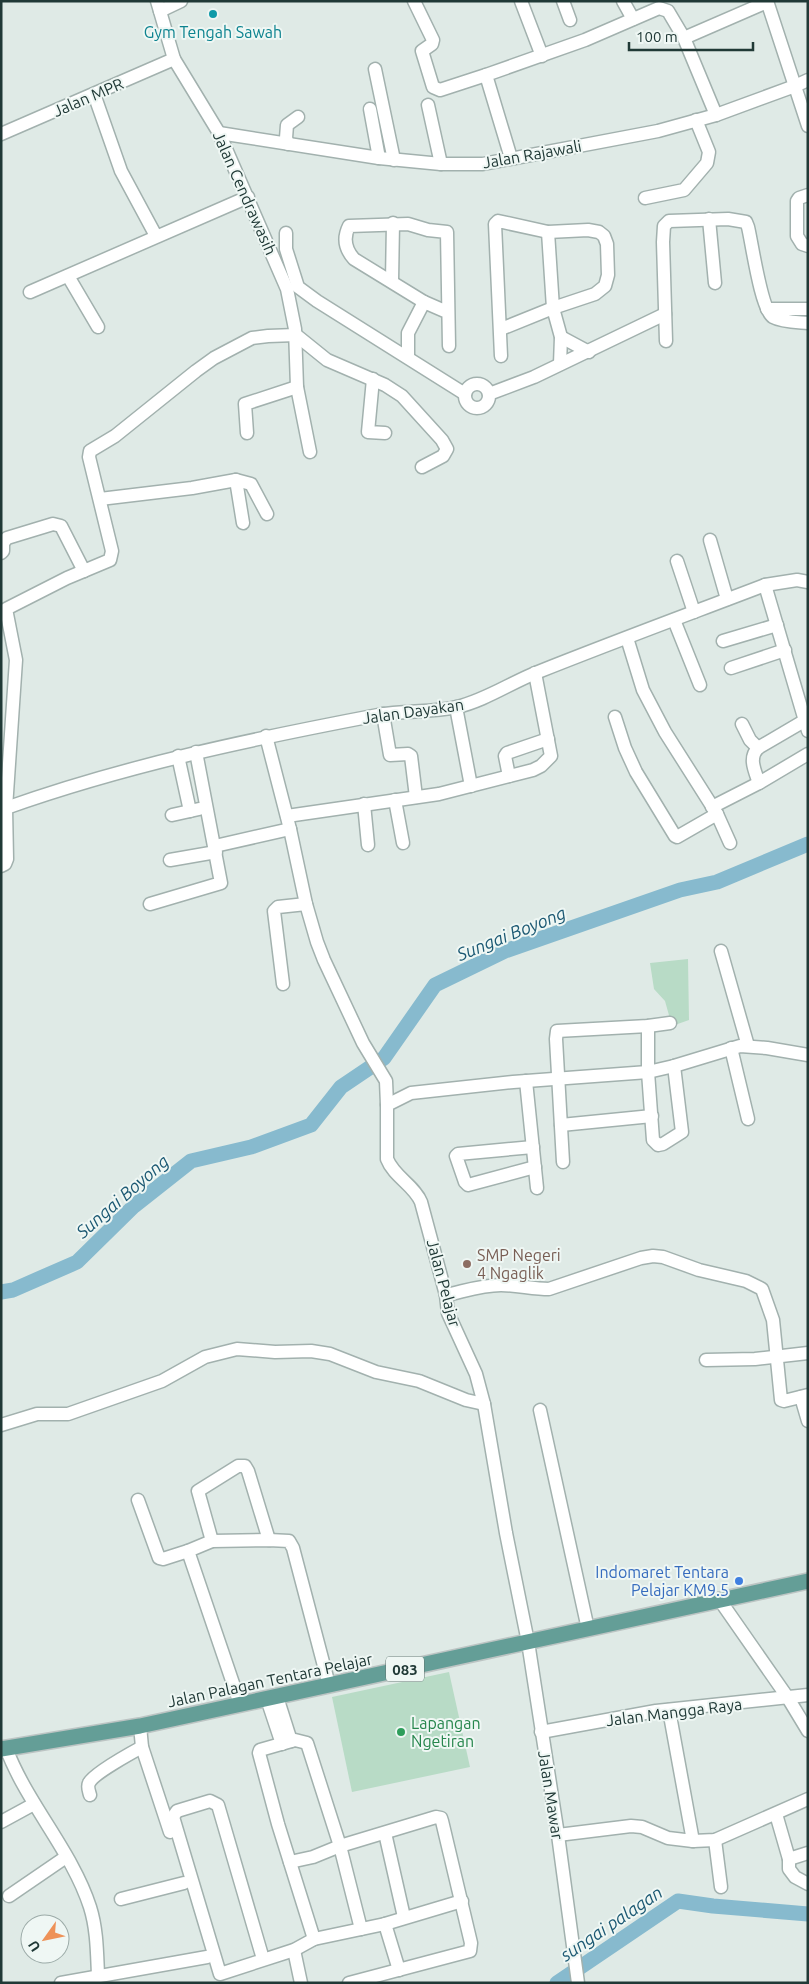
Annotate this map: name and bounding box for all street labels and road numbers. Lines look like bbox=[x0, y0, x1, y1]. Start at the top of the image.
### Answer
street label: Jalan MPR bbox=[50, 74, 126, 120]
street label: Jalan Cendrawasih bbox=[210, 128, 280, 258]
street label: Jalan Rajawali bbox=[481, 136, 583, 172]
street label: Jalan Dayakan bbox=[361, 695, 465, 727]
street label: Jalan Pelajar bbox=[424, 1237, 464, 1329]
street label: Jalan Palagan Tentara Pelajar bbox=[166, 1649, 374, 1711]
road number: 083 bbox=[386, 1656, 424, 1682]
street label: Jalan Mangga Raya bbox=[605, 1695, 743, 1729]
street label: Jalan Mawar bbox=[535, 1749, 567, 1841]

